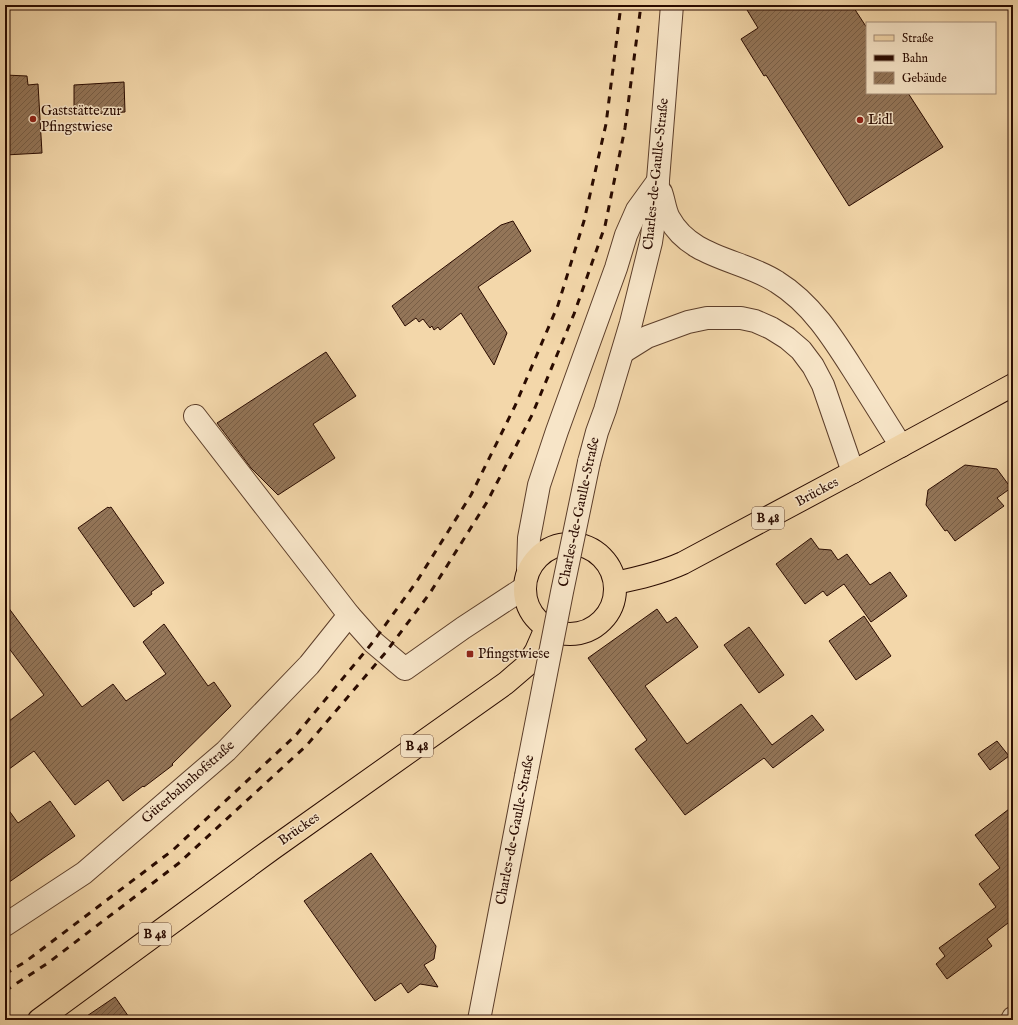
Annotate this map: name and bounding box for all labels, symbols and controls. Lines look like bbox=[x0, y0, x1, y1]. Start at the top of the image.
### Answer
legend bbox=[866, 22, 996, 94]
text: Straße bbox=[902, 31, 934, 46]
text: Bahn bbox=[902, 51, 929, 66]
text: Gebäude bbox=[902, 71, 947, 86]
street label: Charles-de-Gaulle-Straße bbox=[639, 97, 673, 251]
place label: Gaststätte zur Pfingstwiese bbox=[41, 102, 122, 136]
place label: Lidl bbox=[868, 111, 893, 129]
marker: Gaststätte zur Pfingstwiese bbox=[28, 114, 38, 124]
marker: Lidl bbox=[855, 115, 865, 125]
street label: Charles-de-Gaulle-Straße bbox=[554, 435, 604, 588]
street label: Brückes bbox=[792, 473, 842, 511]
road number: B 48 bbox=[752, 507, 784, 529]
place label: Pfingstwiese bbox=[478, 645, 550, 663]
marker: Pfingstwiese bbox=[465, 649, 475, 659]
road number: B 48 bbox=[401, 735, 433, 757]
street label: Güterbahnhofstraße bbox=[138, 736, 239, 827]
street label: Charles-de-Gaulle-Straße bbox=[492, 753, 538, 907]
street label: Brückes bbox=[275, 808, 323, 850]
road number: B 48 bbox=[139, 923, 171, 945]

